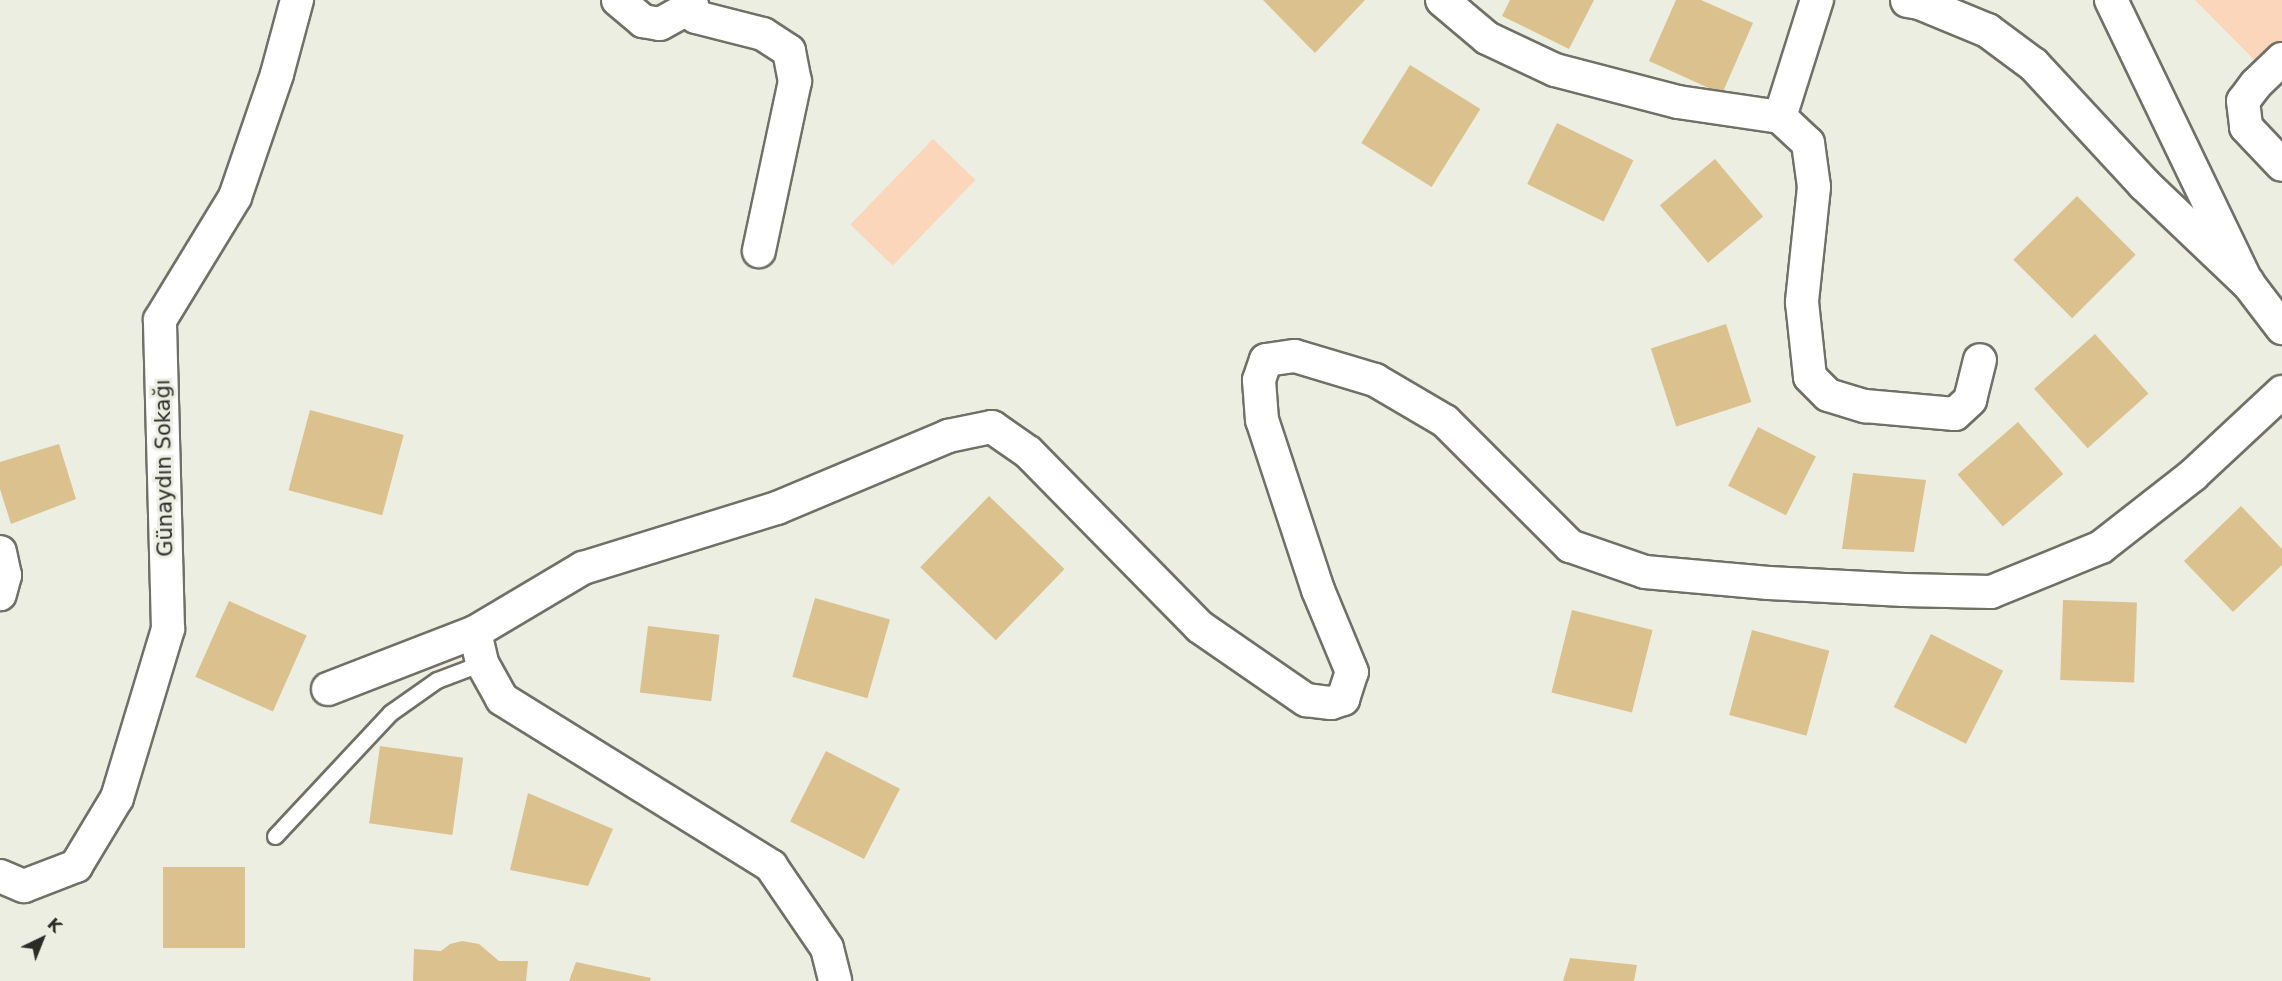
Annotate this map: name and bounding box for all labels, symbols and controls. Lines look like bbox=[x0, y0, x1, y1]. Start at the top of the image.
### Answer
street label: Günaydın Sokağı bbox=[150, 379, 178, 557]
north arrow bbox=[12, 909, 72, 969]
text: K bbox=[44, 914, 66, 937]

